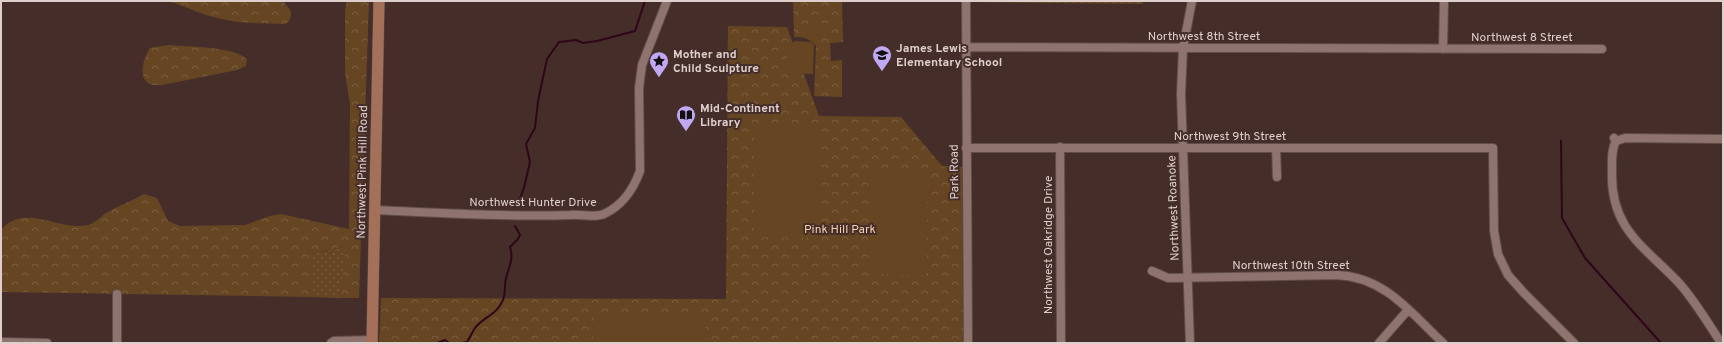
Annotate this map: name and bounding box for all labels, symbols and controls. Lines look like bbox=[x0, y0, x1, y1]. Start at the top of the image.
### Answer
street label: Northwest 8th Street bbox=[1148, 29, 1260, 45]
street label: Northwest 8 Street bbox=[1471, 30, 1573, 46]
place label: James Lewis Elementary School bbox=[896, 41, 1002, 71]
school or university icon: James Lewis Elementary School bbox=[871, 44, 893, 72]
place label: Mother and Child Sculpture bbox=[673, 47, 759, 77]
place icon: Mother and Child Sculpture bbox=[648, 50, 670, 78]
place label: Mid-Continent Library bbox=[700, 101, 780, 131]
library icon: Mid-Continent Library bbox=[675, 104, 697, 132]
street label: Northwest Pink Hill Road bbox=[354, 105, 372, 239]
street label: Northwest 9th Street bbox=[1174, 129, 1286, 145]
street label: Park Road bbox=[947, 144, 963, 200]
street label: Northwest Roanoke bbox=[1164, 155, 1184, 261]
street label: Northwest Oakridge Drive bbox=[1041, 176, 1057, 314]
street label: Northwest Hunter Drive bbox=[469, 195, 597, 211]
park label: Pink Hill Park bbox=[804, 222, 876, 238]
street label: Northwest 10th Street bbox=[1232, 258, 1350, 274]

